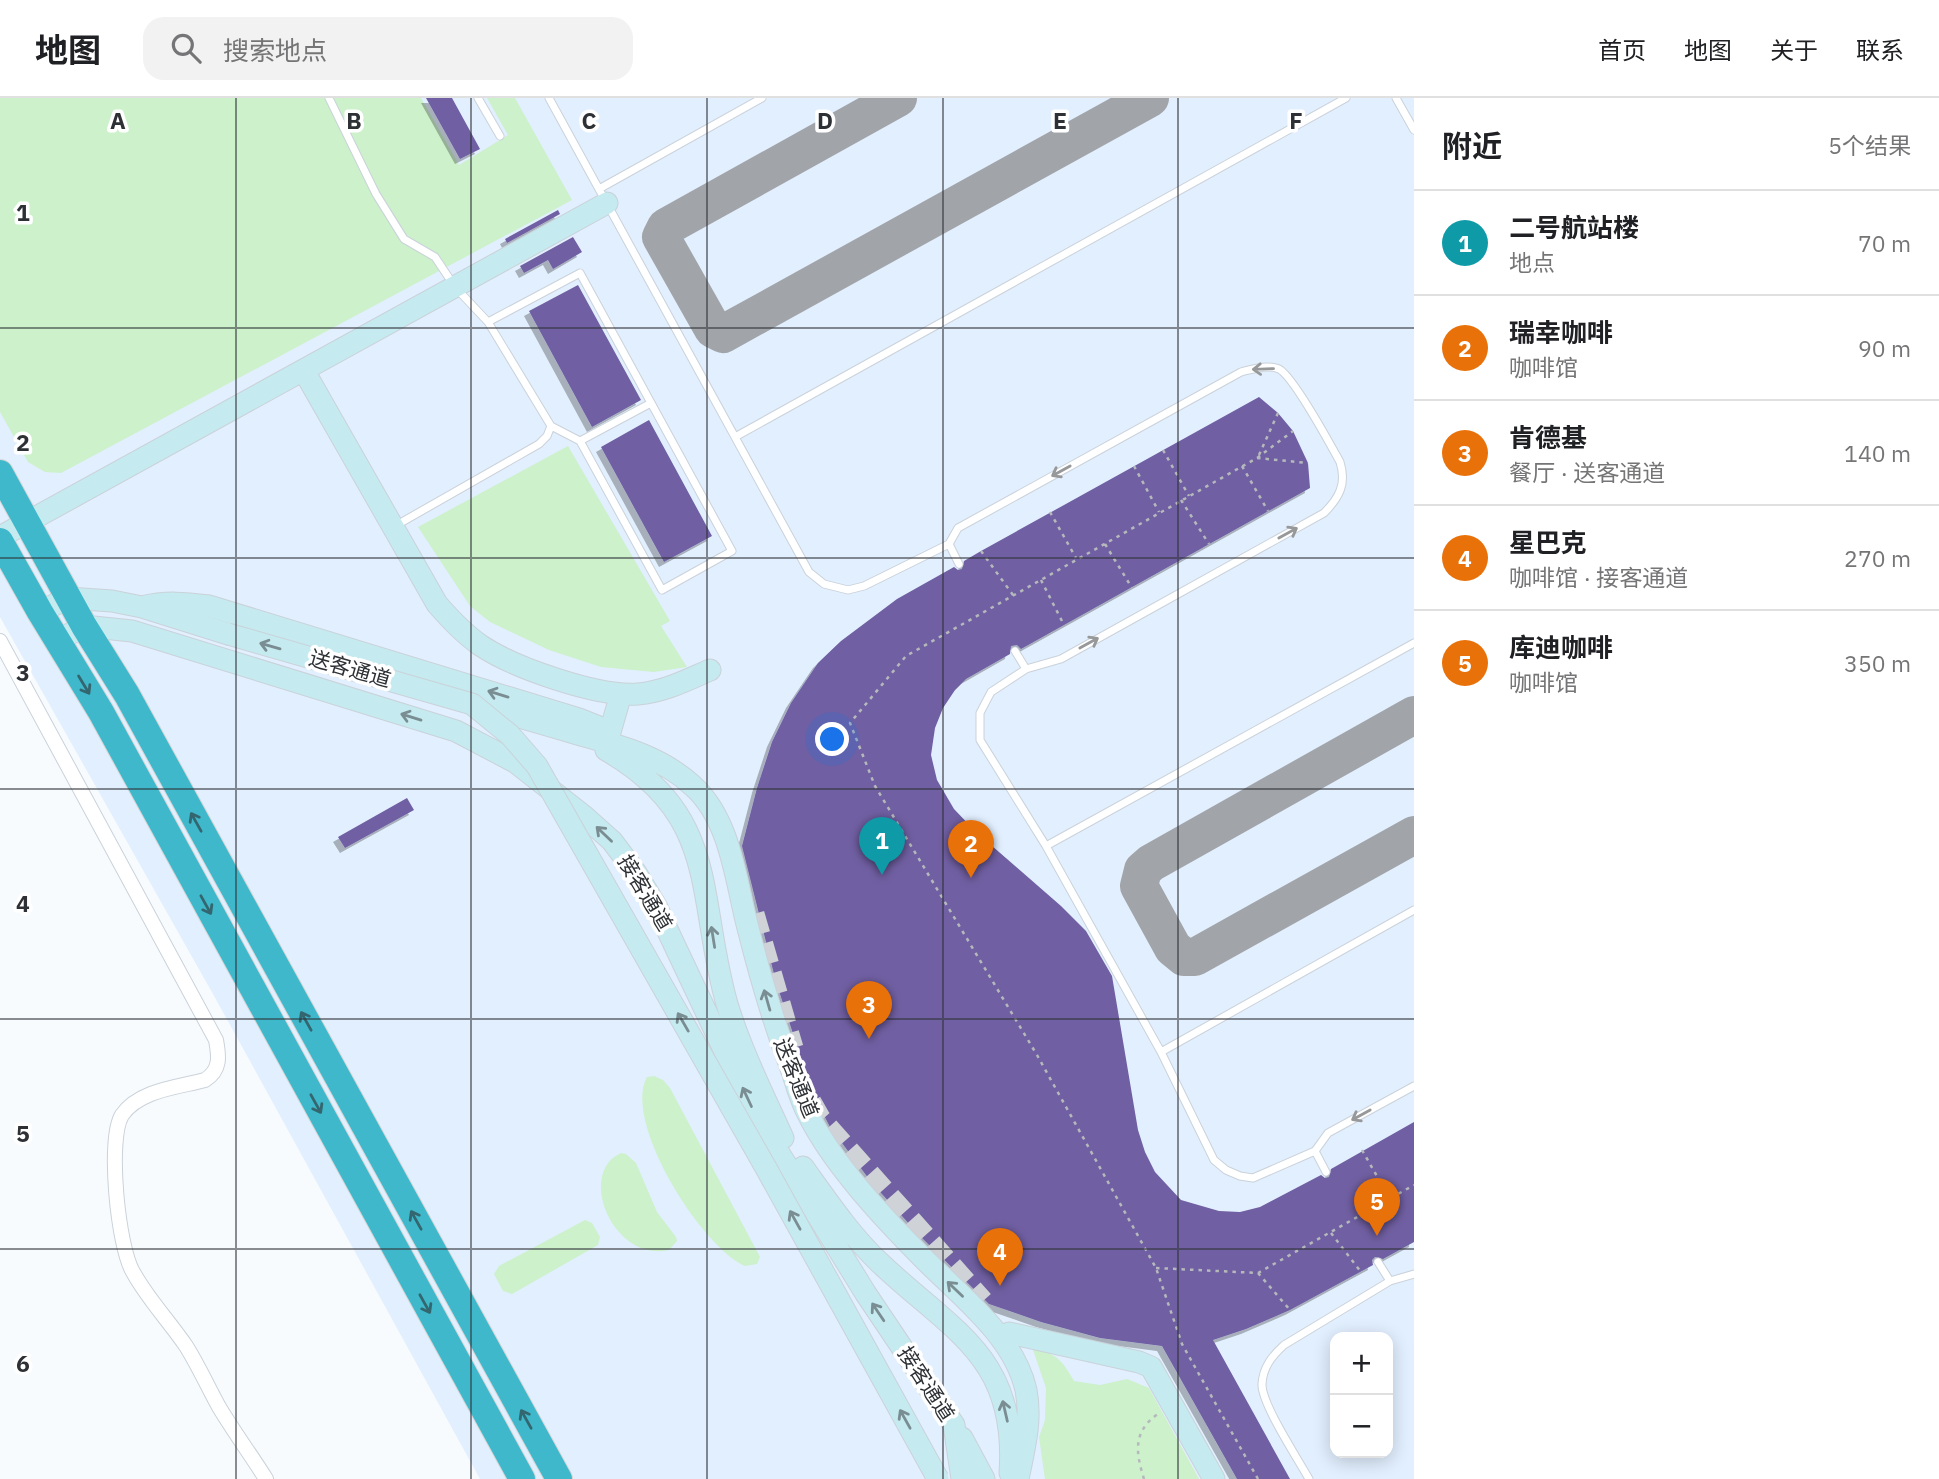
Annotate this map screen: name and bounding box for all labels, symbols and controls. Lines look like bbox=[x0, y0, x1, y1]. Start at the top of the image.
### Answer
search box bbox=[143, 17, 633, 80]
text: 地图 bbox=[35, 28, 101, 71]
icon: search bbox=[167, 29, 205, 67]
text: 搜索地点 bbox=[223, 33, 327, 67]
text: 首页 bbox=[1598, 34, 1646, 66]
text: 地图 bbox=[1684, 34, 1732, 66]
text: 关于 bbox=[1770, 34, 1818, 66]
text: 联系 bbox=[1856, 34, 1904, 66]
text: A bbox=[110, 105, 126, 135]
text: B bbox=[346, 105, 362, 135]
text: C bbox=[582, 105, 597, 135]
text: D bbox=[817, 105, 833, 135]
text: E bbox=[1053, 105, 1067, 135]
text: F bbox=[1289, 105, 1303, 135]
text: 附近 bbox=[1442, 126, 1502, 165]
text: 5个结果 bbox=[1828, 130, 1911, 160]
text: 1 bbox=[16, 197, 30, 227]
text: 二号航站楼 bbox=[1509, 210, 1639, 244]
text: 1 bbox=[1458, 228, 1472, 258]
text: 70 m bbox=[1858, 228, 1911, 258]
text: 地点 bbox=[1509, 247, 1555, 277]
text: 瑞幸咖啡 bbox=[1509, 315, 1613, 349]
text: 2 bbox=[1458, 333, 1472, 363]
text: 90 m bbox=[1858, 333, 1911, 363]
text: 咖啡馆 bbox=[1509, 352, 1578, 382]
one-way arrow bbox=[1252, 363, 1275, 376]
text: 肯德基 bbox=[1509, 420, 1587, 454]
text: 2 bbox=[16, 427, 30, 457]
text: 3 bbox=[1458, 438, 1472, 468]
text: 140 m bbox=[1844, 438, 1911, 468]
text: 餐厅 · 送客通道 bbox=[1509, 457, 1665, 487]
one-way arrow bbox=[1052, 464, 1072, 478]
text: 星巴克 bbox=[1509, 525, 1587, 559]
one-way arrow bbox=[1277, 526, 1298, 539]
text: 4 bbox=[1458, 543, 1472, 573]
text: 270 m bbox=[1844, 543, 1911, 573]
text: 咖啡馆 · 接客通道 bbox=[1509, 562, 1688, 592]
text: 库迪咖啡 bbox=[1509, 630, 1613, 664]
one-way arrow bbox=[1078, 636, 1098, 650]
one-way arrow bbox=[259, 639, 282, 652]
street label: 送客通道 bbox=[306, 643, 395, 693]
text: 5 bbox=[1458, 648, 1472, 678]
text: 350 m bbox=[1844, 648, 1911, 678]
text: 3 bbox=[16, 657, 30, 687]
text: 咖啡馆 bbox=[1509, 667, 1578, 697]
one-way arrow bbox=[77, 674, 91, 694]
one-way arrow bbox=[488, 687, 510, 700]
one-way arrow bbox=[401, 710, 423, 723]
your location bbox=[815, 722, 849, 756]
one-way arrow bbox=[189, 812, 203, 832]
pin: 1 bbox=[859, 817, 905, 875]
pin: 2 bbox=[948, 820, 994, 878]
one-way arrow bbox=[596, 825, 613, 842]
street label: 接客通道 bbox=[612, 849, 679, 936]
text: 4 bbox=[16, 888, 30, 918]
one-way arrow bbox=[200, 894, 213, 915]
one-way arrow bbox=[706, 927, 719, 949]
pin: 3 bbox=[846, 981, 892, 1039]
one-way arrow bbox=[760, 989, 773, 1011]
one-way arrow bbox=[299, 1011, 312, 1032]
one-way arrow bbox=[676, 1013, 690, 1033]
street label: 送客通道 bbox=[768, 1033, 826, 1122]
one-way arrow bbox=[740, 1087, 753, 1108]
one-way arrow bbox=[309, 1094, 323, 1114]
one-way arrow bbox=[1351, 1109, 1372, 1122]
text: 5 bbox=[16, 1118, 30, 1148]
pin: 5 bbox=[1354, 1178, 1400, 1236]
one-way arrow bbox=[409, 1210, 422, 1231]
one-way arrow bbox=[788, 1211, 802, 1231]
pin: 4 bbox=[977, 1228, 1023, 1286]
one-way arrow bbox=[946, 1281, 963, 1298]
one-way arrow bbox=[419, 1293, 432, 1314]
one-way arrow bbox=[871, 1303, 885, 1322]
map controls bbox=[1330, 1332, 1393, 1458]
button: + bbox=[1330, 1332, 1393, 1395]
street label: 接客通道 bbox=[892, 1341, 961, 1426]
text: 6 bbox=[16, 1348, 30, 1378]
button: − bbox=[1330, 1395, 1393, 1458]
one-way arrow bbox=[998, 1400, 1011, 1423]
one-way arrow bbox=[519, 1410, 533, 1430]
one-way arrow bbox=[898, 1410, 912, 1430]

